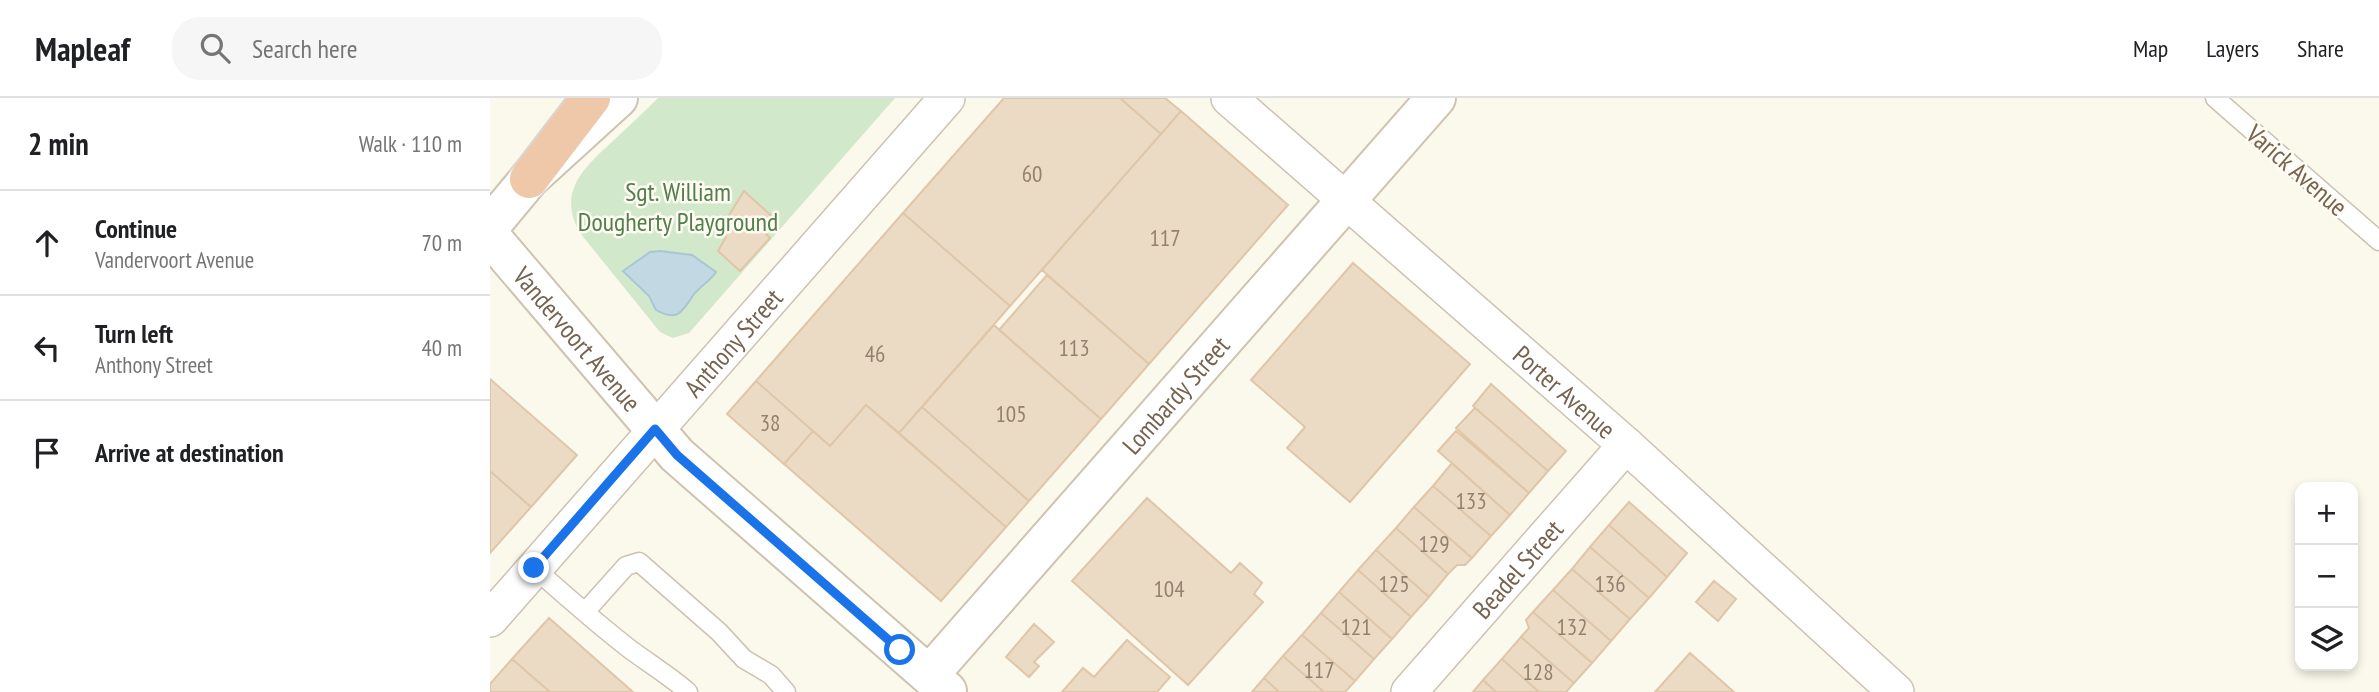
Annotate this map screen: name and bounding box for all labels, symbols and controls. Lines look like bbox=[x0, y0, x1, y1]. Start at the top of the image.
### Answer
search box bbox=[172, 17, 662, 80]
text: Mapleaf bbox=[35, 27, 130, 70]
icon: search bbox=[196, 29, 234, 67]
text: Search here bbox=[252, 32, 358, 65]
text: Map bbox=[2133, 33, 2168, 64]
text: Layers bbox=[2206, 33, 2259, 64]
text: Share bbox=[2297, 33, 2344, 64]
street label: Varick Avenue bbox=[2239, 116, 2354, 223]
text: 2 min bbox=[28, 124, 89, 163]
text: Walk · 110 m bbox=[359, 129, 462, 158]
house number: 60 bbox=[1022, 159, 1042, 188]
park label: Sgt. William Dougherty Playground bbox=[578, 175, 778, 238]
text: Continue bbox=[95, 212, 177, 245]
house number: 117 bbox=[1149, 223, 1181, 252]
icon: ahead bbox=[28, 224, 66, 262]
text: 70 m bbox=[421, 228, 462, 257]
text: Vandervoort Avenue bbox=[95, 245, 254, 274]
street label: Vandervoort Avenue bbox=[506, 259, 649, 418]
street label: Anthony Street bbox=[676, 281, 789, 403]
text: Turn left bbox=[95, 317, 173, 350]
icon: left bbox=[28, 329, 66, 367]
street label: Lombardy Street bbox=[1115, 329, 1236, 461]
text: 40 m bbox=[421, 333, 462, 362]
house number: 113 bbox=[1058, 333, 1090, 362]
street label: Porter Avenue bbox=[1507, 338, 1623, 445]
house number: 46 bbox=[865, 339, 885, 368]
text: Anthony Street bbox=[95, 350, 213, 379]
house number: 105 bbox=[995, 399, 1027, 428]
house number: 38 bbox=[760, 408, 780, 437]
icon: arrive bbox=[28, 434, 66, 472]
text: Arrive at destination bbox=[95, 436, 284, 469]
map controls bbox=[2295, 482, 2358, 671]
button: + bbox=[2295, 482, 2358, 545]
house number: 133 bbox=[1455, 486, 1487, 515]
street label: Beadel Street bbox=[1465, 513, 1570, 625]
house number: 129 bbox=[1418, 529, 1450, 558]
button: − bbox=[2295, 545, 2358, 608]
route end bbox=[518, 552, 549, 583]
house number: 125 bbox=[1378, 569, 1410, 598]
house number: 136 bbox=[1594, 569, 1626, 598]
house number: 104 bbox=[1153, 574, 1185, 603]
button: layers bbox=[2295, 608, 2358, 671]
house number: 121 bbox=[1340, 612, 1372, 641]
house number: 132 bbox=[1556, 612, 1588, 641]
route start bbox=[884, 634, 915, 665]
house number: 117 bbox=[1303, 655, 1335, 684]
house number: 128 bbox=[1522, 657, 1554, 686]

